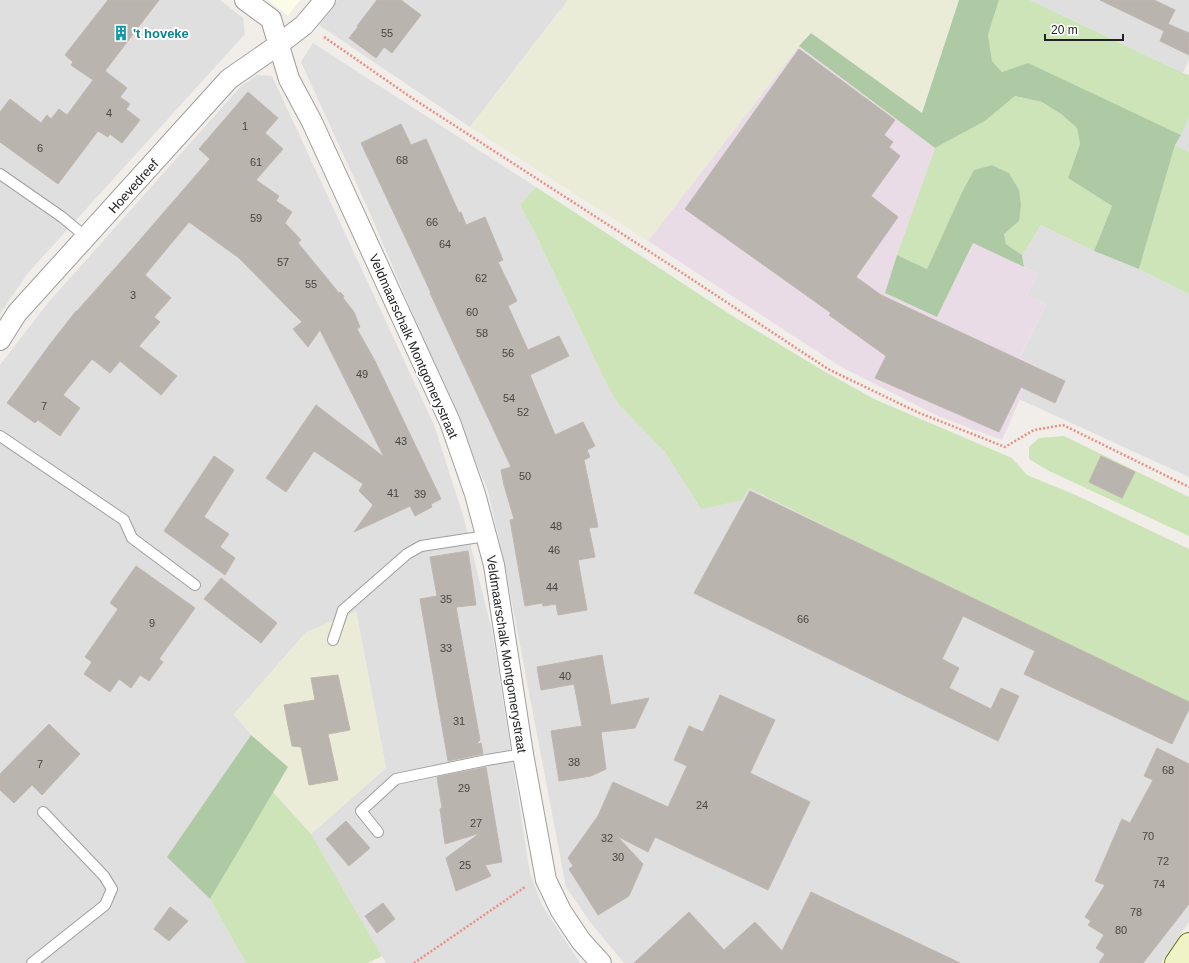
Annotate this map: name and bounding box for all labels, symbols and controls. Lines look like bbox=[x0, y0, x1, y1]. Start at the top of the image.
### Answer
scale bar bbox=[1045, 16, 1123, 42]
text: 20 m bbox=[1051, 23, 1078, 37]
building icon: 't hoveke bbox=[112, 24, 130, 42]
place label: 't hoveke bbox=[133, 26, 189, 41]
house number: 55 bbox=[381, 27, 393, 39]
house number: 4 bbox=[106, 107, 112, 119]
house number: 1 bbox=[242, 120, 248, 132]
house number: 6 bbox=[37, 142, 43, 154]
house number: 68 bbox=[396, 154, 408, 166]
street label: Hoevedreef bbox=[105, 156, 162, 216]
house number: 61 bbox=[250, 156, 262, 168]
house number: 59 bbox=[250, 212, 262, 224]
house number: 66 bbox=[426, 216, 438, 228]
house number: 64 bbox=[439, 238, 451, 250]
street label: Veldmaarschalk Montgomerystraat bbox=[366, 252, 461, 441]
house number: 57 bbox=[277, 256, 289, 268]
house number: 62 bbox=[475, 272, 487, 284]
house number: 55 bbox=[305, 278, 317, 290]
house number: 3 bbox=[130, 289, 136, 301]
house number: 60 bbox=[466, 306, 478, 318]
house number: 58 bbox=[476, 327, 488, 339]
house number: 56 bbox=[502, 347, 514, 359]
house number: 49 bbox=[356, 368, 368, 380]
house number: 54 bbox=[503, 392, 515, 404]
house number: 7 bbox=[41, 400, 47, 412]
house number: 52 bbox=[517, 406, 529, 418]
house number: 43 bbox=[395, 435, 407, 447]
house number: 50 bbox=[519, 470, 531, 482]
house number: 41 bbox=[387, 487, 399, 499]
house number: 39 bbox=[414, 488, 426, 500]
house number: 48 bbox=[550, 520, 562, 532]
house number: 46 bbox=[548, 544, 560, 556]
street label: Veldmaarschalk Montgomerystraat bbox=[483, 554, 530, 754]
house number: 44 bbox=[546, 581, 558, 593]
house number: 35 bbox=[440, 593, 452, 605]
house number: 66 bbox=[797, 613, 809, 625]
house number: 9 bbox=[149, 617, 155, 629]
house number: 33 bbox=[440, 642, 452, 654]
house number: 40 bbox=[559, 670, 571, 682]
house number: 31 bbox=[453, 715, 465, 727]
house number: 38 bbox=[568, 756, 580, 768]
house number: 7 bbox=[37, 758, 43, 770]
house number: 68 bbox=[1162, 764, 1174, 776]
house number: 29 bbox=[458, 782, 470, 794]
house number: 24 bbox=[696, 799, 708, 811]
house number: 27 bbox=[470, 817, 482, 829]
house number: 70 bbox=[1142, 830, 1154, 842]
house number: 32 bbox=[601, 832, 613, 844]
house number: 30 bbox=[612, 851, 624, 863]
house number: 72 bbox=[1157, 855, 1169, 867]
house number: 25 bbox=[459, 859, 471, 871]
house number: 74 bbox=[1153, 878, 1165, 890]
house number: 78 bbox=[1130, 906, 1142, 918]
house number: 80 bbox=[1115, 924, 1127, 936]

